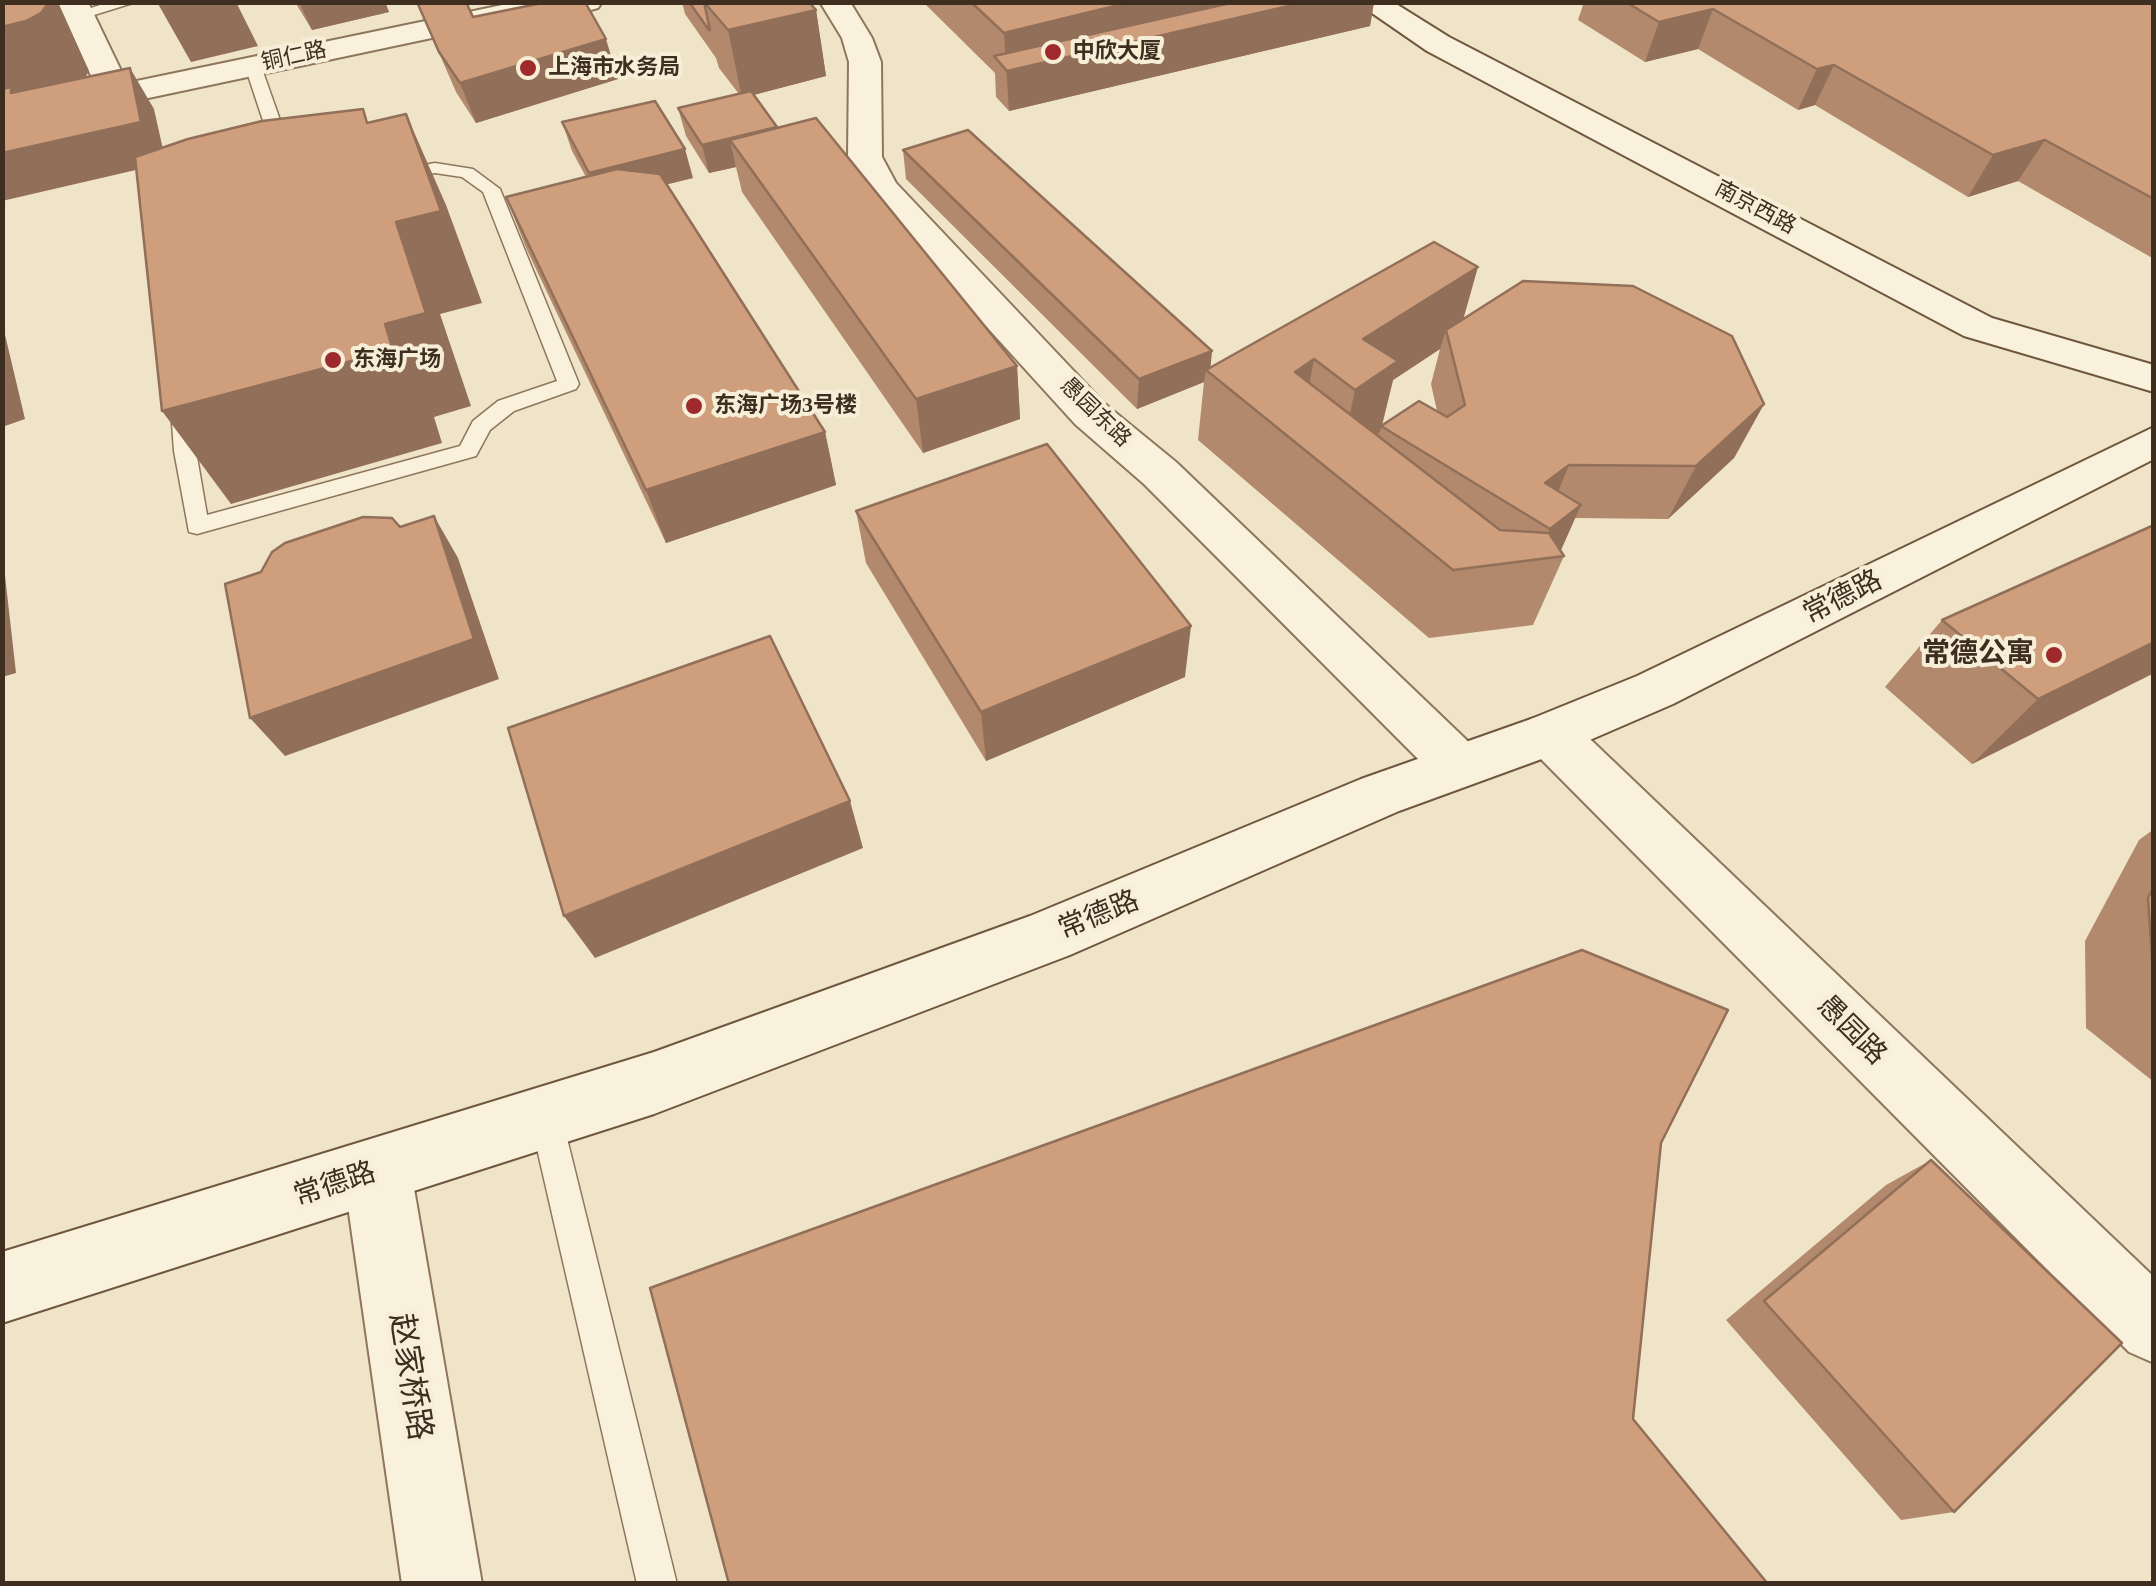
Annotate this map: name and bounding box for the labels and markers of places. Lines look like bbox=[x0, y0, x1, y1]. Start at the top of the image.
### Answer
place label: 中欣大厦 bbox=[1073, 39, 1161, 65]
marker: 中欣大厦 bbox=[1042, 41, 1064, 63]
place label: 上海市水务局 bbox=[548, 55, 680, 81]
marker: 上海市水务局 bbox=[517, 57, 539, 79]
place label: 东海广场 bbox=[353, 347, 441, 373]
marker: 东海广场 bbox=[322, 349, 344, 371]
place label: 东海广场3号楼 bbox=[714, 393, 857, 419]
marker: 东海广场3号楼 bbox=[683, 395, 705, 417]
place label: 常德公寓 bbox=[1922, 638, 2034, 672]
marker: 常德公寓 bbox=[2043, 644, 2065, 666]

